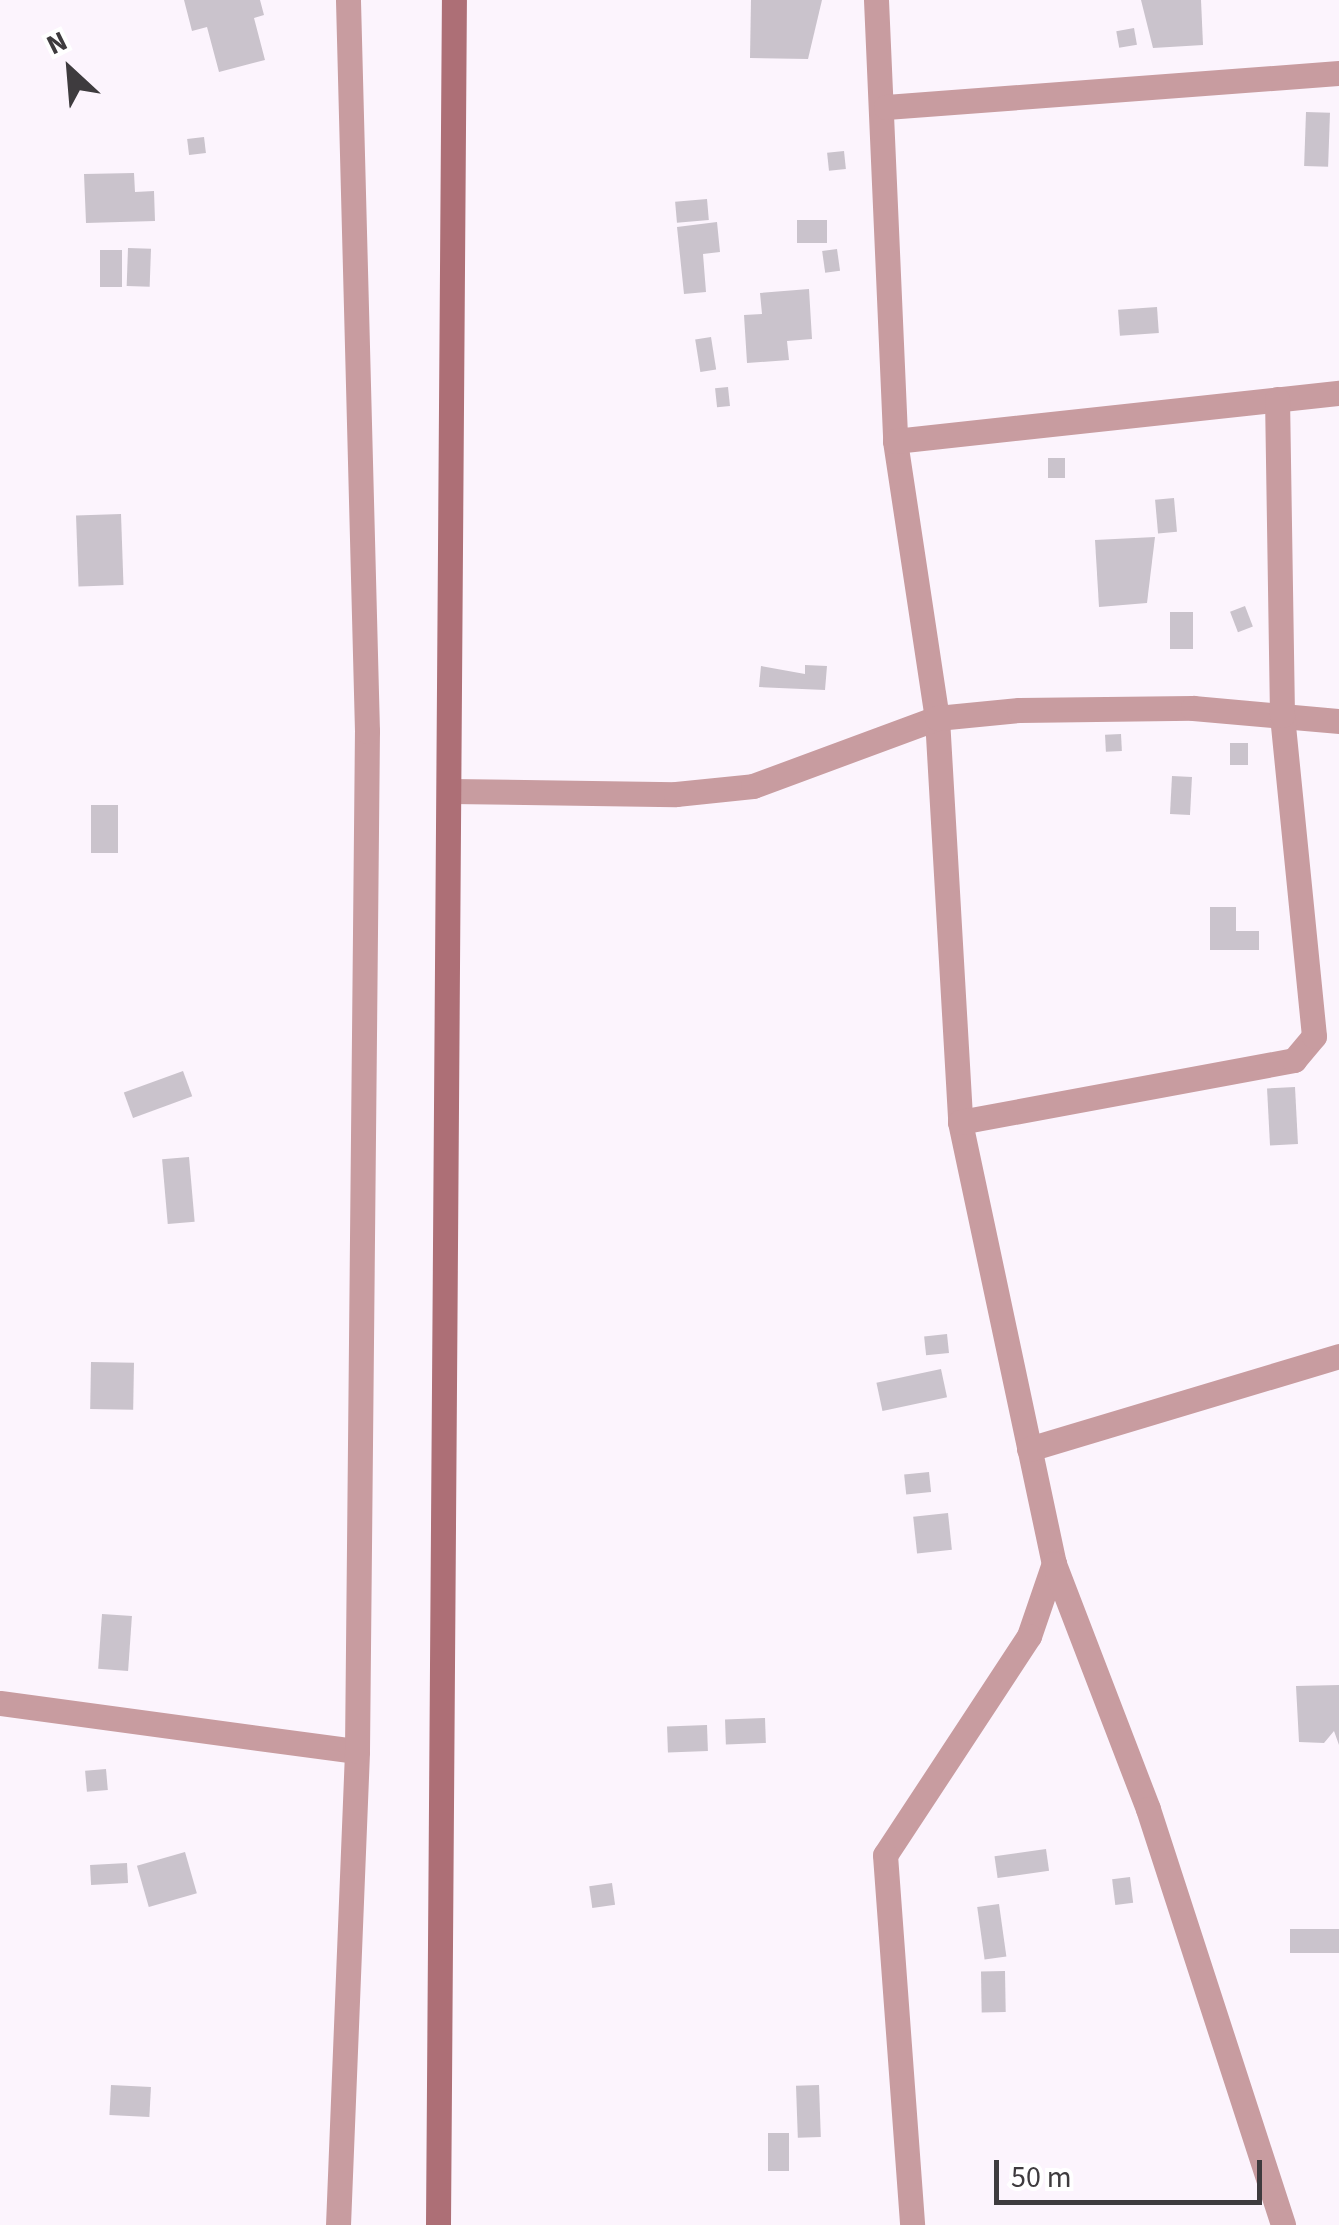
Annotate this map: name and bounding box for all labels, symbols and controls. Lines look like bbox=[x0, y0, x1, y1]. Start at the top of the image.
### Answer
north arrow bbox=[20, 20, 120, 120]
text: N bbox=[40, 21, 74, 65]
scale bar bbox=[999, 2140, 1266, 2202]
text: 50 m bbox=[1011, 2156, 1072, 2199]

